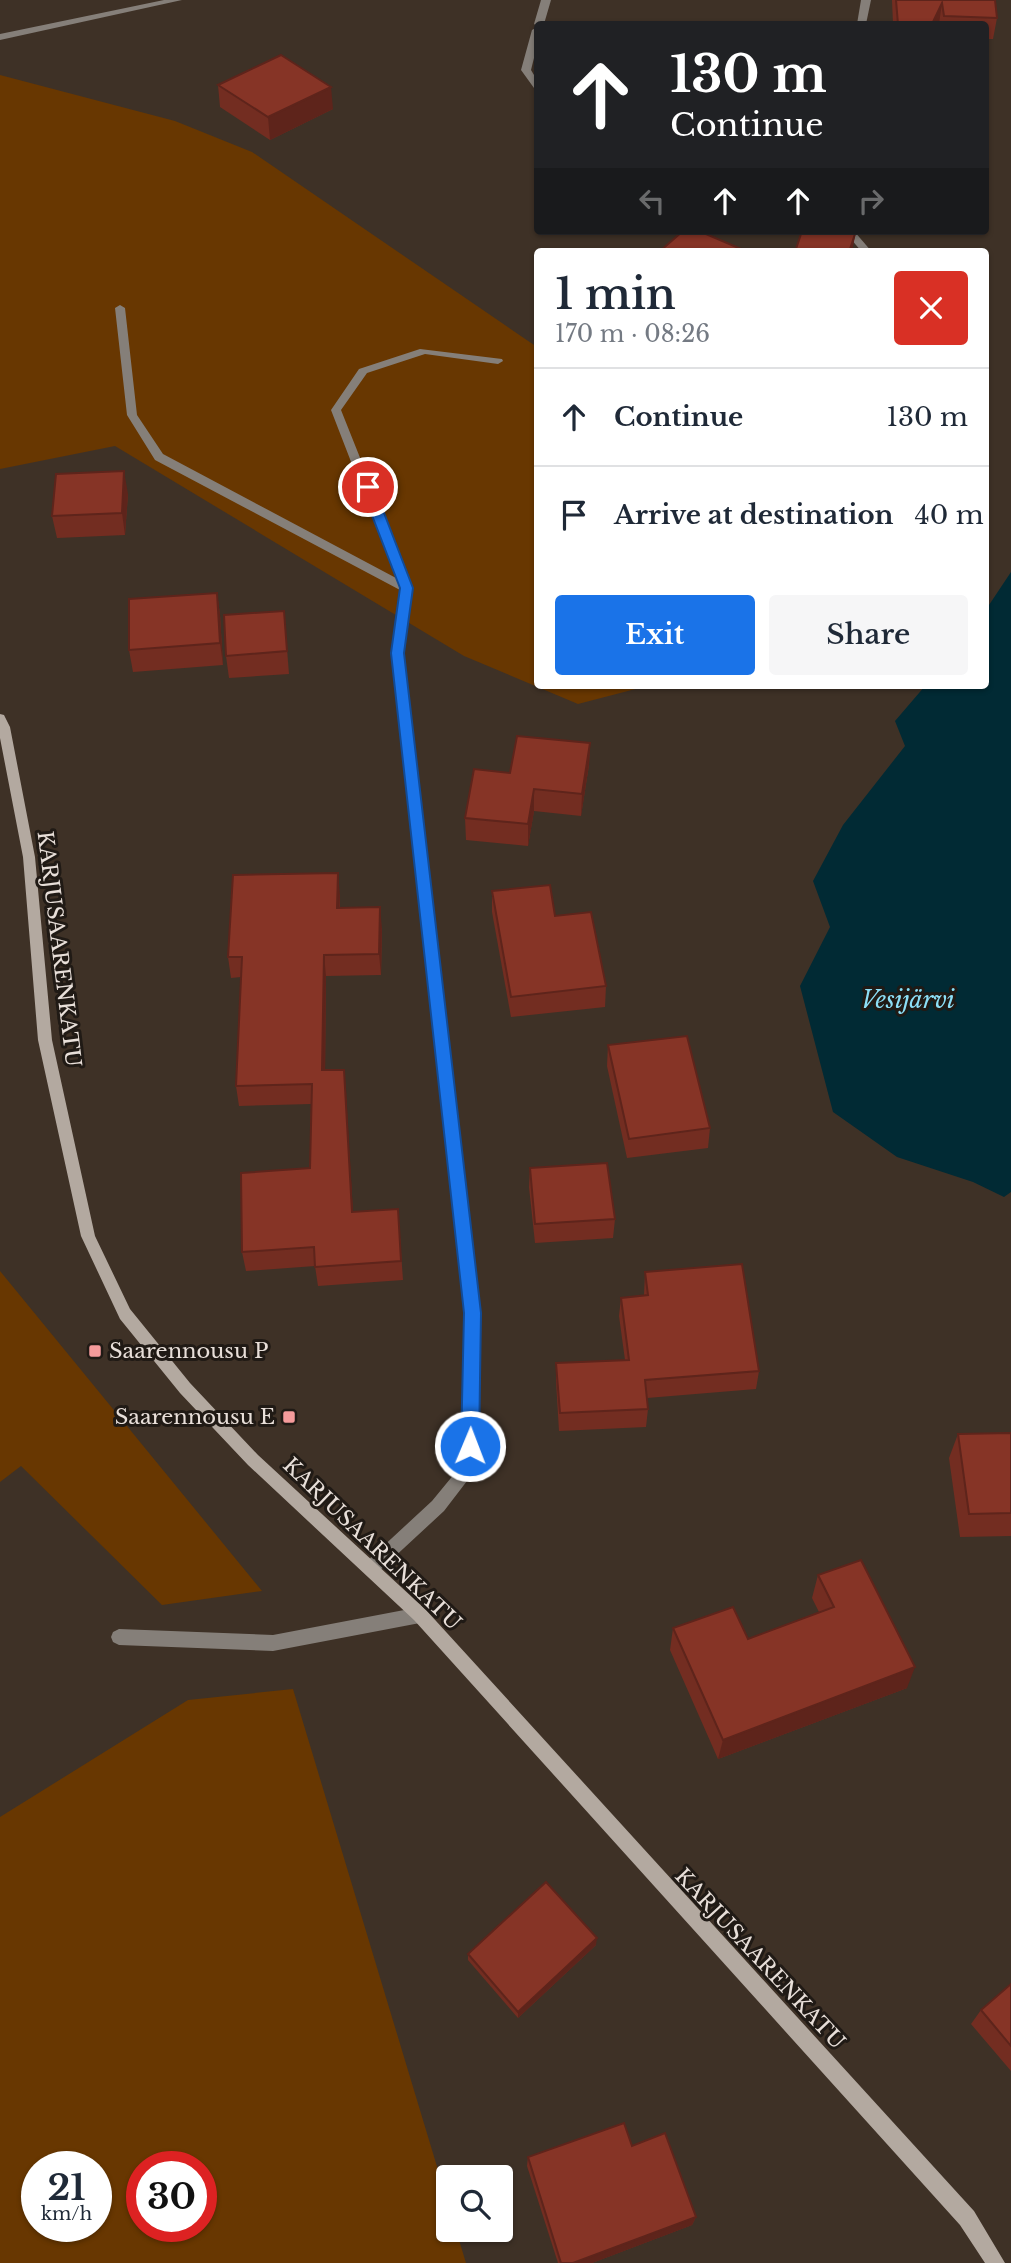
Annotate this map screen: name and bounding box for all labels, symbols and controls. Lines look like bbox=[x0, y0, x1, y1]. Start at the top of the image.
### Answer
text: 130 m bbox=[670, 44, 827, 105]
icon: ahead bbox=[555, 49, 646, 140]
text: Continue bbox=[670, 105, 823, 145]
icon: left bbox=[633, 182, 671, 220]
icon: ahead bbox=[706, 182, 744, 220]
icon: ahead bbox=[779, 182, 817, 220]
icon: right bbox=[852, 182, 890, 220]
text: 1 min bbox=[555, 268, 676, 320]
button: close bbox=[894, 271, 968, 345]
text: 170 m · 08:26 bbox=[555, 320, 710, 348]
icon: ahead bbox=[555, 398, 593, 436]
text: Continue bbox=[614, 401, 743, 433]
text: 130 m bbox=[886, 401, 968, 433]
pin bbox=[338, 457, 398, 517]
icon: arrive bbox=[349, 468, 387, 506]
icon: arrive bbox=[555, 496, 593, 534]
text: Arrive at destination bbox=[614, 499, 894, 531]
text: 40 m bbox=[915, 499, 984, 531]
button: Exit bbox=[555, 595, 755, 675]
button: Share bbox=[769, 595, 968, 675]
street label: KARJUSAARENKATU bbox=[32, 829, 86, 1069]
water label: Vesijärvi bbox=[861, 986, 955, 1014]
place label: Saarennousu P bbox=[109, 1338, 268, 1364]
marker: Saarennousu P bbox=[87, 1343, 103, 1359]
place label: Saarennousu E bbox=[115, 1404, 275, 1430]
marker: Saarennousu E bbox=[281, 1409, 297, 1425]
position arrow bbox=[433, 1409, 507, 1483]
street label: KARJUSAARENKATU bbox=[277, 1452, 467, 1636]
street label: KARJUSAARENKATU bbox=[669, 1863, 851, 2055]
speed limit sign: 30 bbox=[126, 2151, 217, 2242]
map controls bbox=[436, 2165, 513, 2242]
button: search bbox=[436, 2165, 513, 2242]
text: 21 bbox=[47, 2166, 86, 2209]
text: km/h bbox=[41, 2203, 92, 2225]

